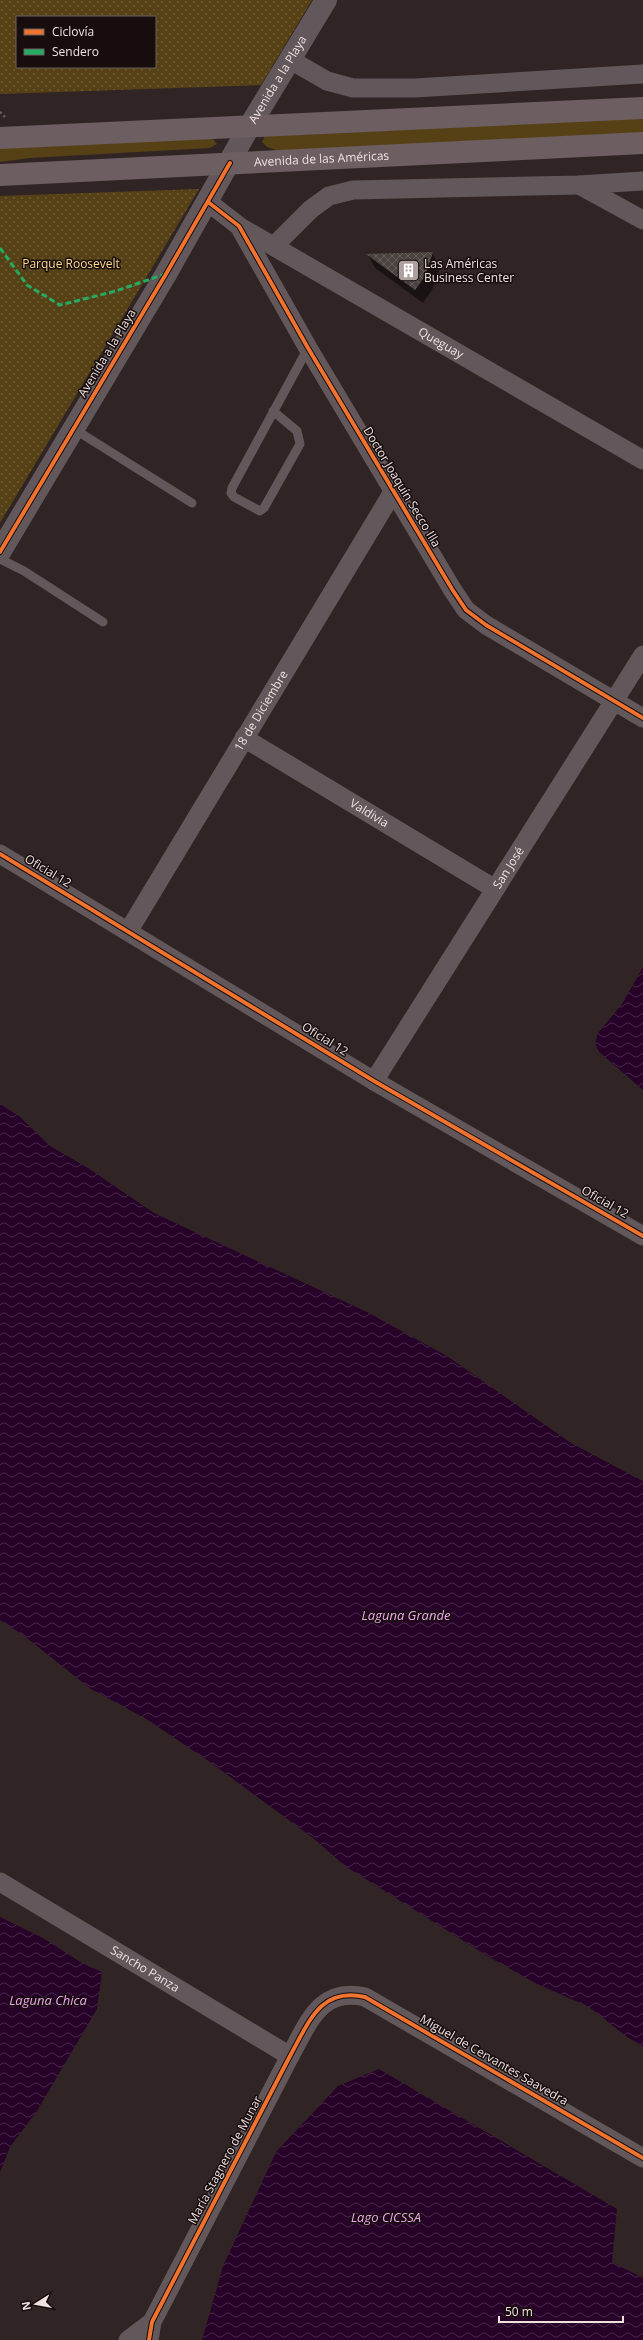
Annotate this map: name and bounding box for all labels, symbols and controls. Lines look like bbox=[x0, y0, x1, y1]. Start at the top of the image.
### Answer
legend bbox=[16, 16, 156, 68]
text: Ciclovía bbox=[52, 23, 94, 40]
street label: Avenida a la Playa bbox=[244, 32, 311, 127]
text: Sendero bbox=[52, 43, 99, 60]
street label: Avenida de las Américas bbox=[254, 147, 390, 170]
park label: Parque Roosevelt bbox=[22, 255, 120, 272]
place label: Las Américas Business Center bbox=[424, 255, 514, 286]
building icon: Las Américas Business Center bbox=[395, 258, 421, 284]
street label: Avenida a la Playa bbox=[74, 305, 140, 400]
street label: Queguay bbox=[415, 323, 468, 363]
street label: Doctor Joaquín Secco Illa bbox=[360, 423, 445, 550]
street label: 18 de Diciembre bbox=[230, 667, 292, 754]
street label: Valdivia bbox=[347, 794, 392, 831]
street label: San José bbox=[488, 843, 528, 892]
street label: Oficial 12 bbox=[22, 850, 75, 891]
street label: Oficial 12 bbox=[299, 1018, 352, 1060]
street label: Oficial 12 bbox=[579, 1181, 632, 1222]
water label: Laguna Grande bbox=[362, 1606, 451, 1624]
street label: Sancho Panza bbox=[108, 1941, 183, 1996]
water label: Laguna Chica bbox=[9, 1991, 87, 2009]
street label: Miguel de Cervantes Saavedra bbox=[417, 2010, 571, 2109]
street label: María Stagnero de Munar bbox=[184, 2093, 266, 2227]
water label: Lago CICSSA bbox=[351, 2208, 421, 2226]
north arrow bbox=[16, 2284, 56, 2324]
scale bar bbox=[499, 2298, 623, 2324]
text: N bbox=[17, 2300, 34, 2312]
text: 50 m bbox=[505, 2303, 533, 2320]

